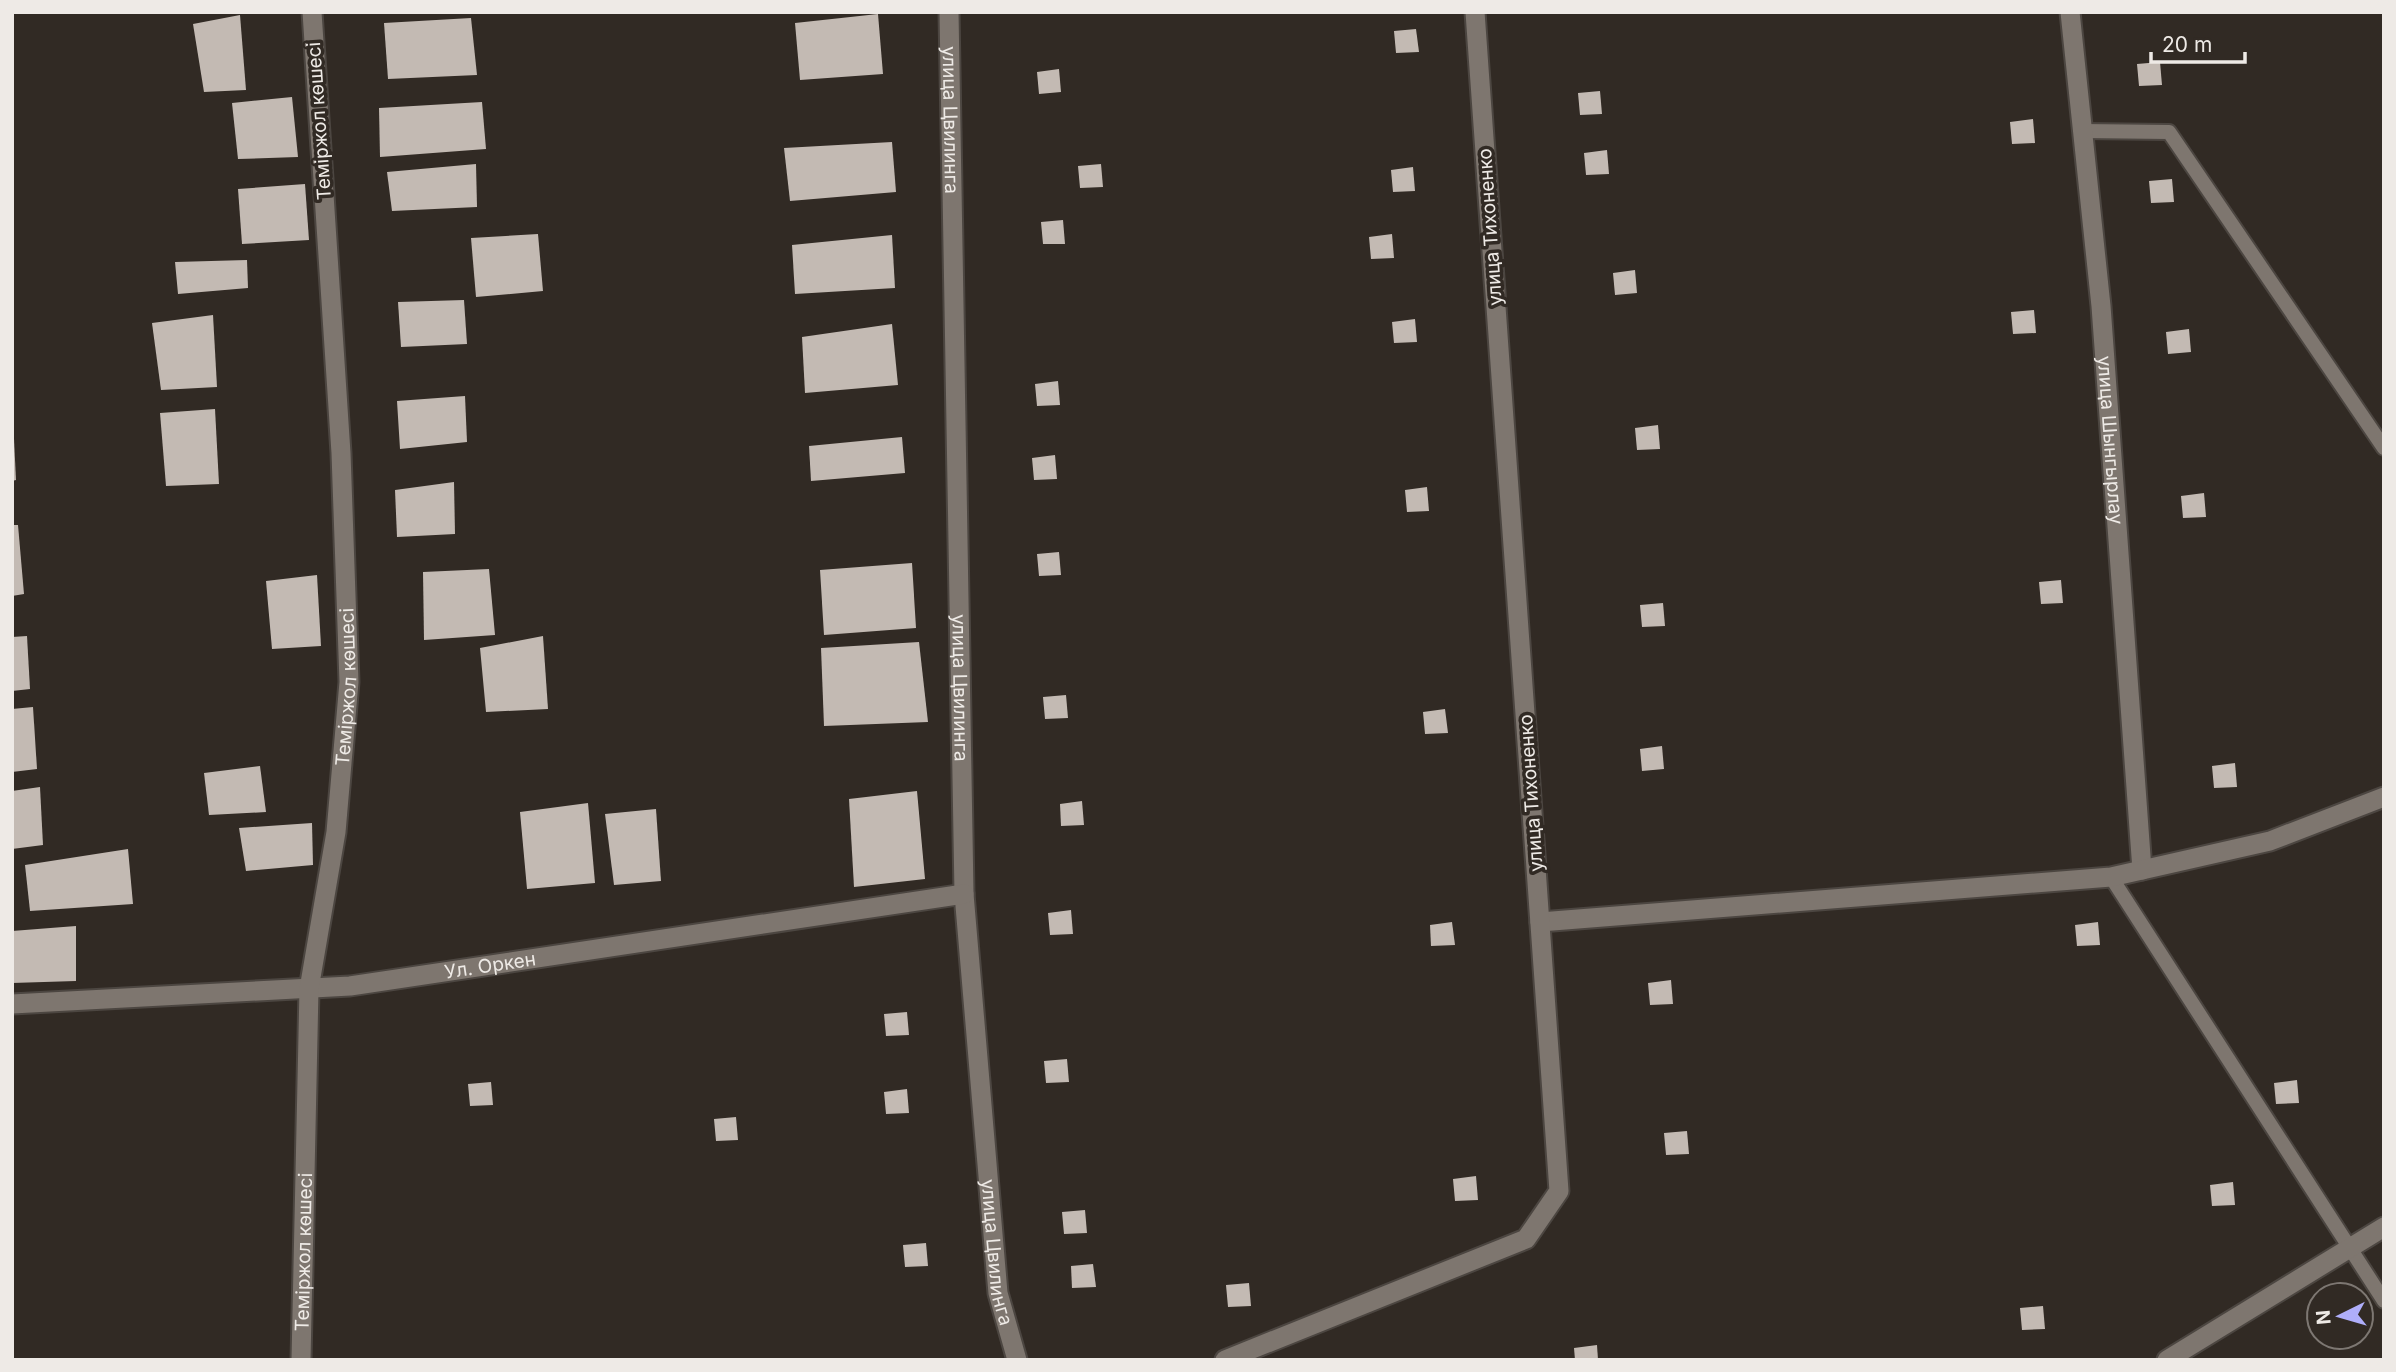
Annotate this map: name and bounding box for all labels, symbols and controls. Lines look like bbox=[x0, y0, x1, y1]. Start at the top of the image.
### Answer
scale bar bbox=[2151, 21, 2246, 65]
text: 20 m bbox=[2162, 32, 2212, 57]
street label: Теміржол көшесі bbox=[302, 41, 336, 201]
street label: улица Цвилинга bbox=[938, 46, 964, 194]
street label: улица Тихоненко bbox=[1473, 147, 1507, 307]
street label: улица Шынгырлау bbox=[2093, 355, 2128, 525]
street label: Теміржол көшесі bbox=[330, 607, 361, 767]
street label: улица Цвилинга bbox=[948, 614, 973, 762]
street label: улица Тихоненко bbox=[1514, 713, 1548, 873]
street label: Ул. Оркен bbox=[443, 947, 537, 983]
street label: Теміржол көшесі bbox=[290, 1173, 317, 1331]
street label: улица Цвилинга bbox=[977, 1178, 1018, 1328]
north arrow bbox=[2305, 1281, 2375, 1351]
text: N bbox=[2311, 1309, 2336, 1326]

